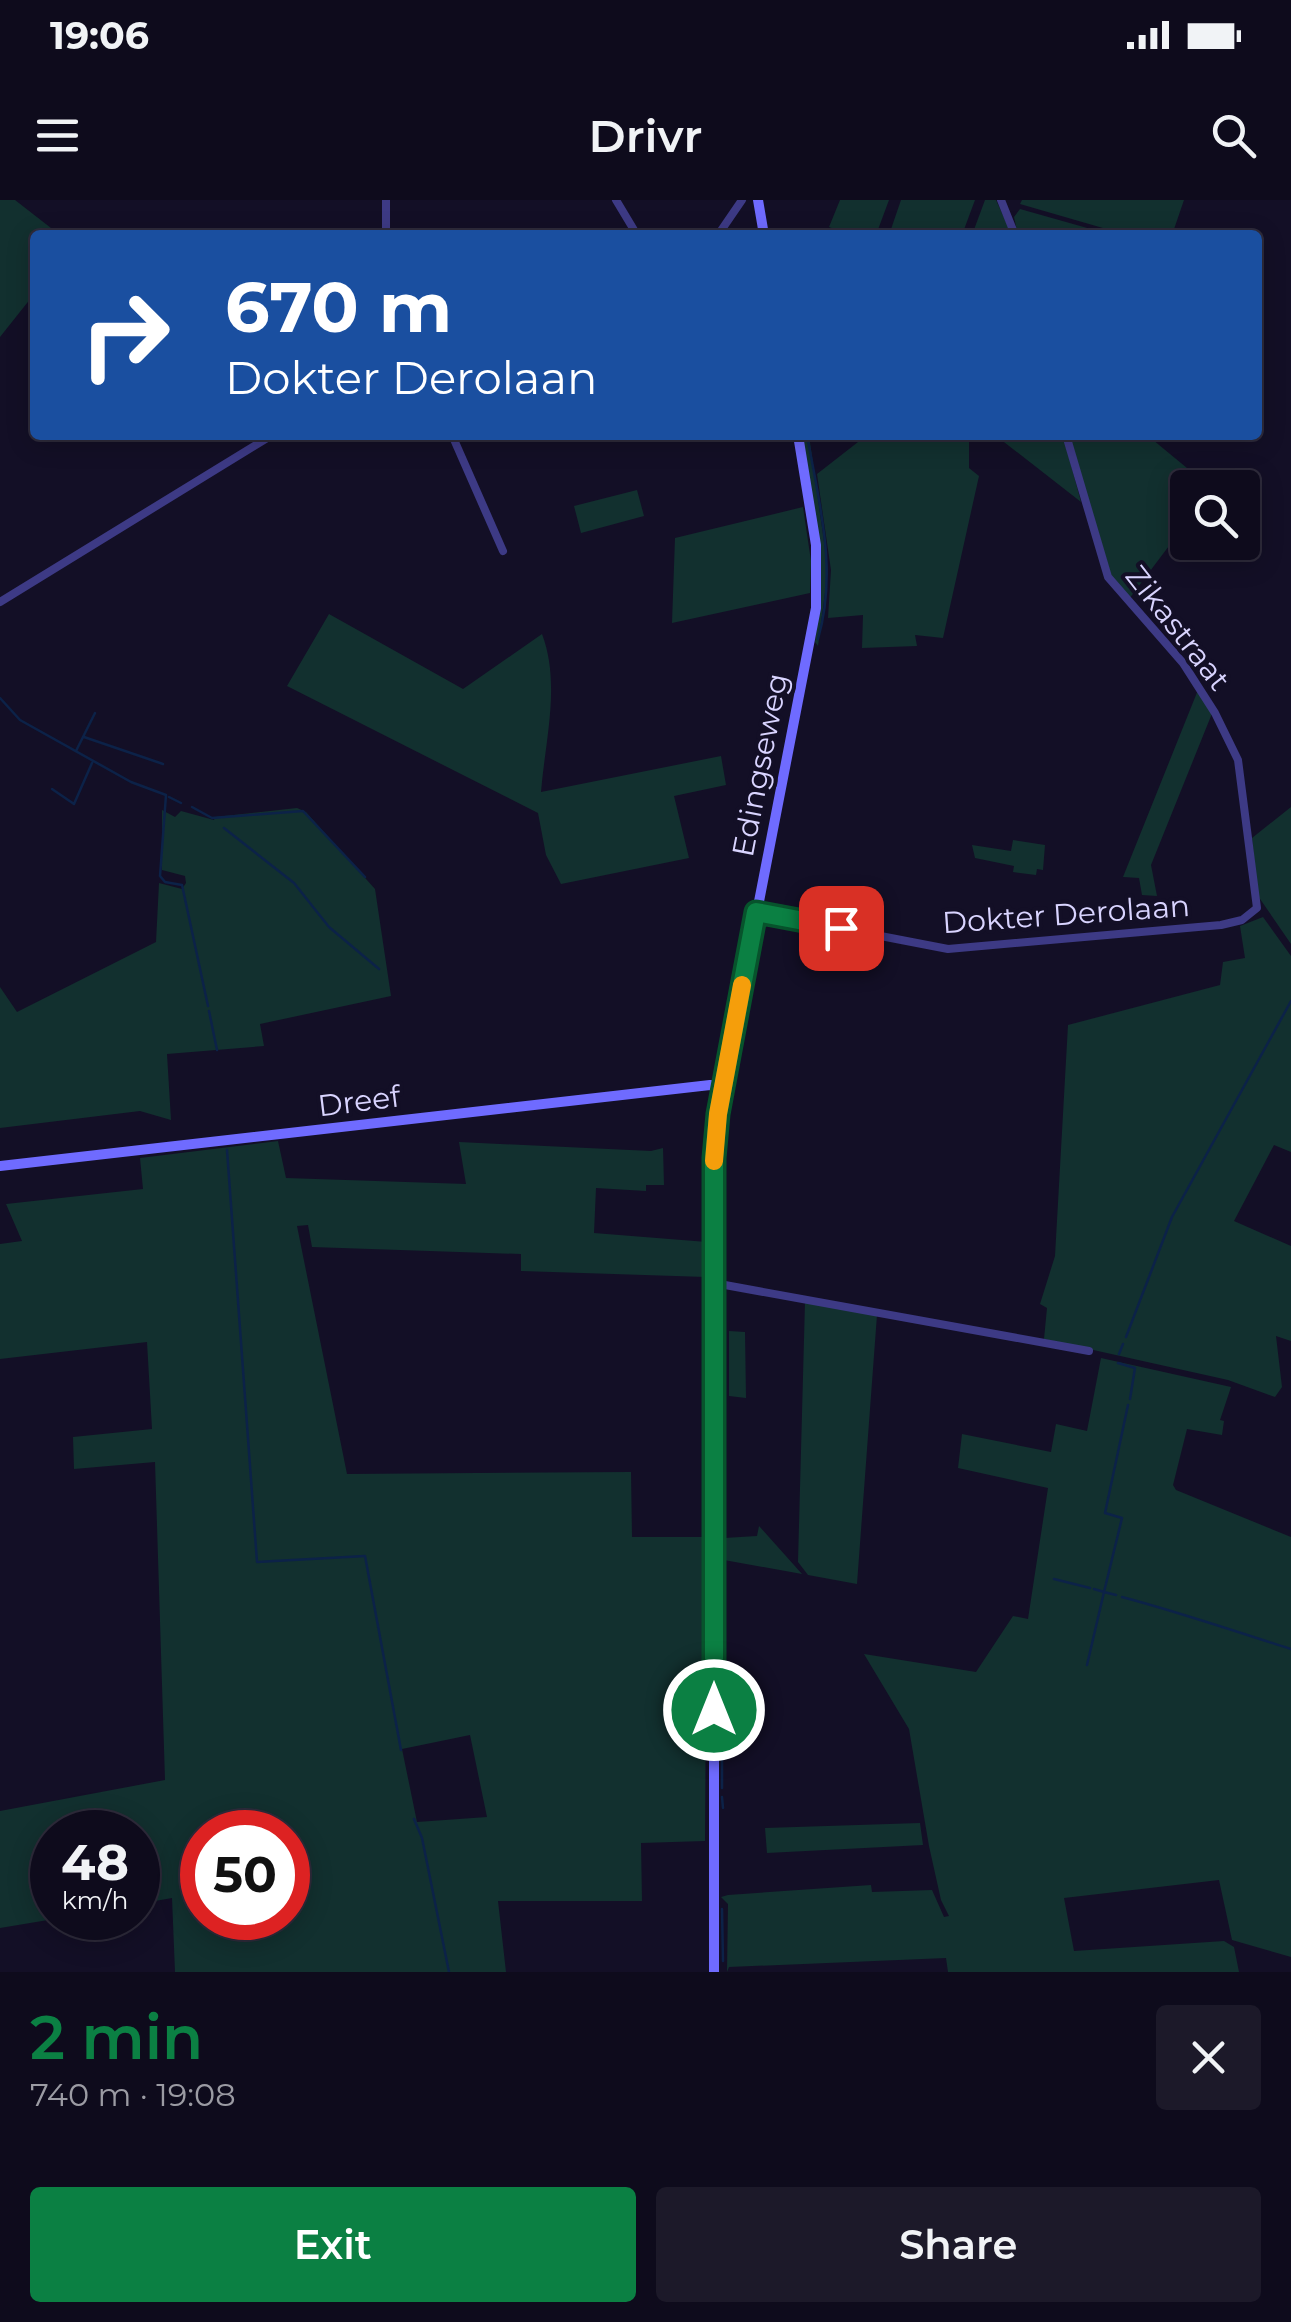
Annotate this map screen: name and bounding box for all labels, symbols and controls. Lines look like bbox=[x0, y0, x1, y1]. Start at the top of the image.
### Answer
text: 19:06 bbox=[50, 12, 149, 59]
icon: menu bbox=[30, 108, 85, 163]
text: Drivr bbox=[589, 108, 702, 163]
icon: search bbox=[1206, 108, 1261, 163]
text: 670 m bbox=[225, 264, 452, 350]
icon: right bbox=[60, 270, 190, 400]
text: Dokter Derolaan bbox=[225, 350, 597, 405]
map controls bbox=[1170, 470, 1260, 560]
button: search bbox=[1170, 470, 1260, 560]
street label: Zikastraat bbox=[1118, 558, 1238, 698]
street label: Edingseweg bbox=[724, 670, 796, 860]
pin bbox=[799, 886, 884, 971]
street label: Dokter Derolaan bbox=[941, 887, 1191, 941]
icon: arrive bbox=[814, 901, 869, 956]
street label: Dreef bbox=[316, 1077, 404, 1124]
position arrow bbox=[662, 1658, 766, 1762]
speed limit sign: 50 bbox=[180, 1810, 310, 1940]
text: 48 bbox=[61, 1832, 129, 1893]
text: km/h bbox=[62, 1885, 128, 1915]
text: 2 min bbox=[30, 2001, 203, 2074]
button: close bbox=[1156, 2005, 1261, 2110]
text: 740 m · 19:08 bbox=[30, 2075, 236, 2114]
button: Exit bbox=[30, 2187, 636, 2302]
button: Share bbox=[656, 2187, 1261, 2302]

